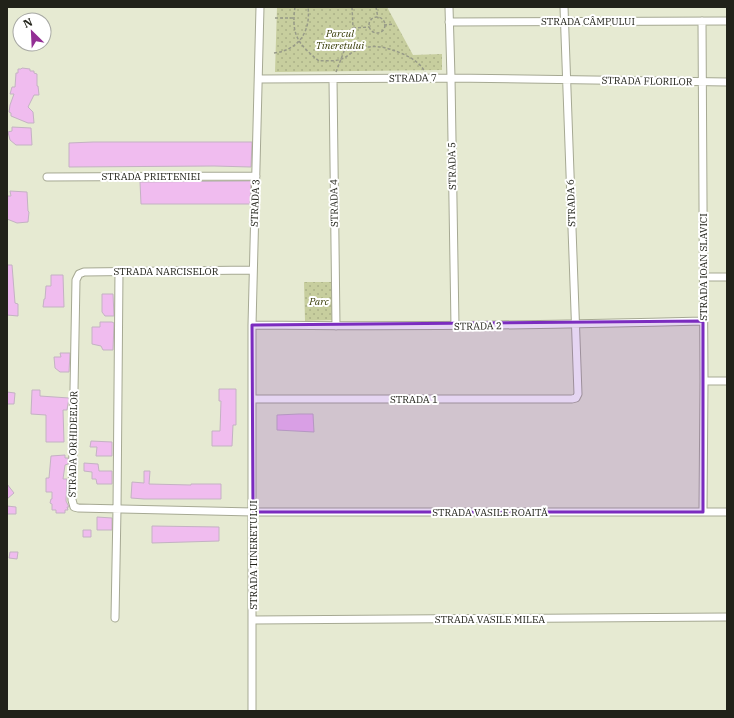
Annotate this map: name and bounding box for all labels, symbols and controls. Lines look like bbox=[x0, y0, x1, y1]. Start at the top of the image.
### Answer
north arrow bbox=[12, 12, 52, 52]
text: N bbox=[21, 15, 35, 31]
street label: STRADA CÂMPULUI bbox=[541, 15, 635, 28]
park label: Parcul Tineretului bbox=[316, 27, 364, 52]
street label: STRADA 7 bbox=[389, 71, 437, 85]
street label: STRADA FLORILOR bbox=[601, 74, 693, 88]
street label: STRADA 5 bbox=[445, 142, 459, 190]
street label: STRADA PRIETENIEI bbox=[102, 170, 200, 183]
street label: STRADA 3 bbox=[248, 179, 262, 227]
street label: STRADA 4 bbox=[327, 179, 341, 227]
street label: STRADA 6 bbox=[564, 179, 578, 227]
street label: STRADA IOAN SLAVICI bbox=[697, 213, 710, 321]
street label: STRADA NARCISELOR bbox=[113, 265, 219, 278]
park label: Parc bbox=[308, 295, 330, 308]
street label: STRADA 2 bbox=[454, 319, 502, 333]
street label: STRADA ORHIDEELOR bbox=[66, 390, 80, 497]
street label: STRADA 1 bbox=[390, 393, 438, 406]
street label: STRADA TINERETULUI bbox=[247, 500, 260, 610]
street label: STRADA VASILE ROAITĂ bbox=[432, 506, 548, 519]
street label: STRADA VASILE MILEA bbox=[435, 613, 545, 626]

